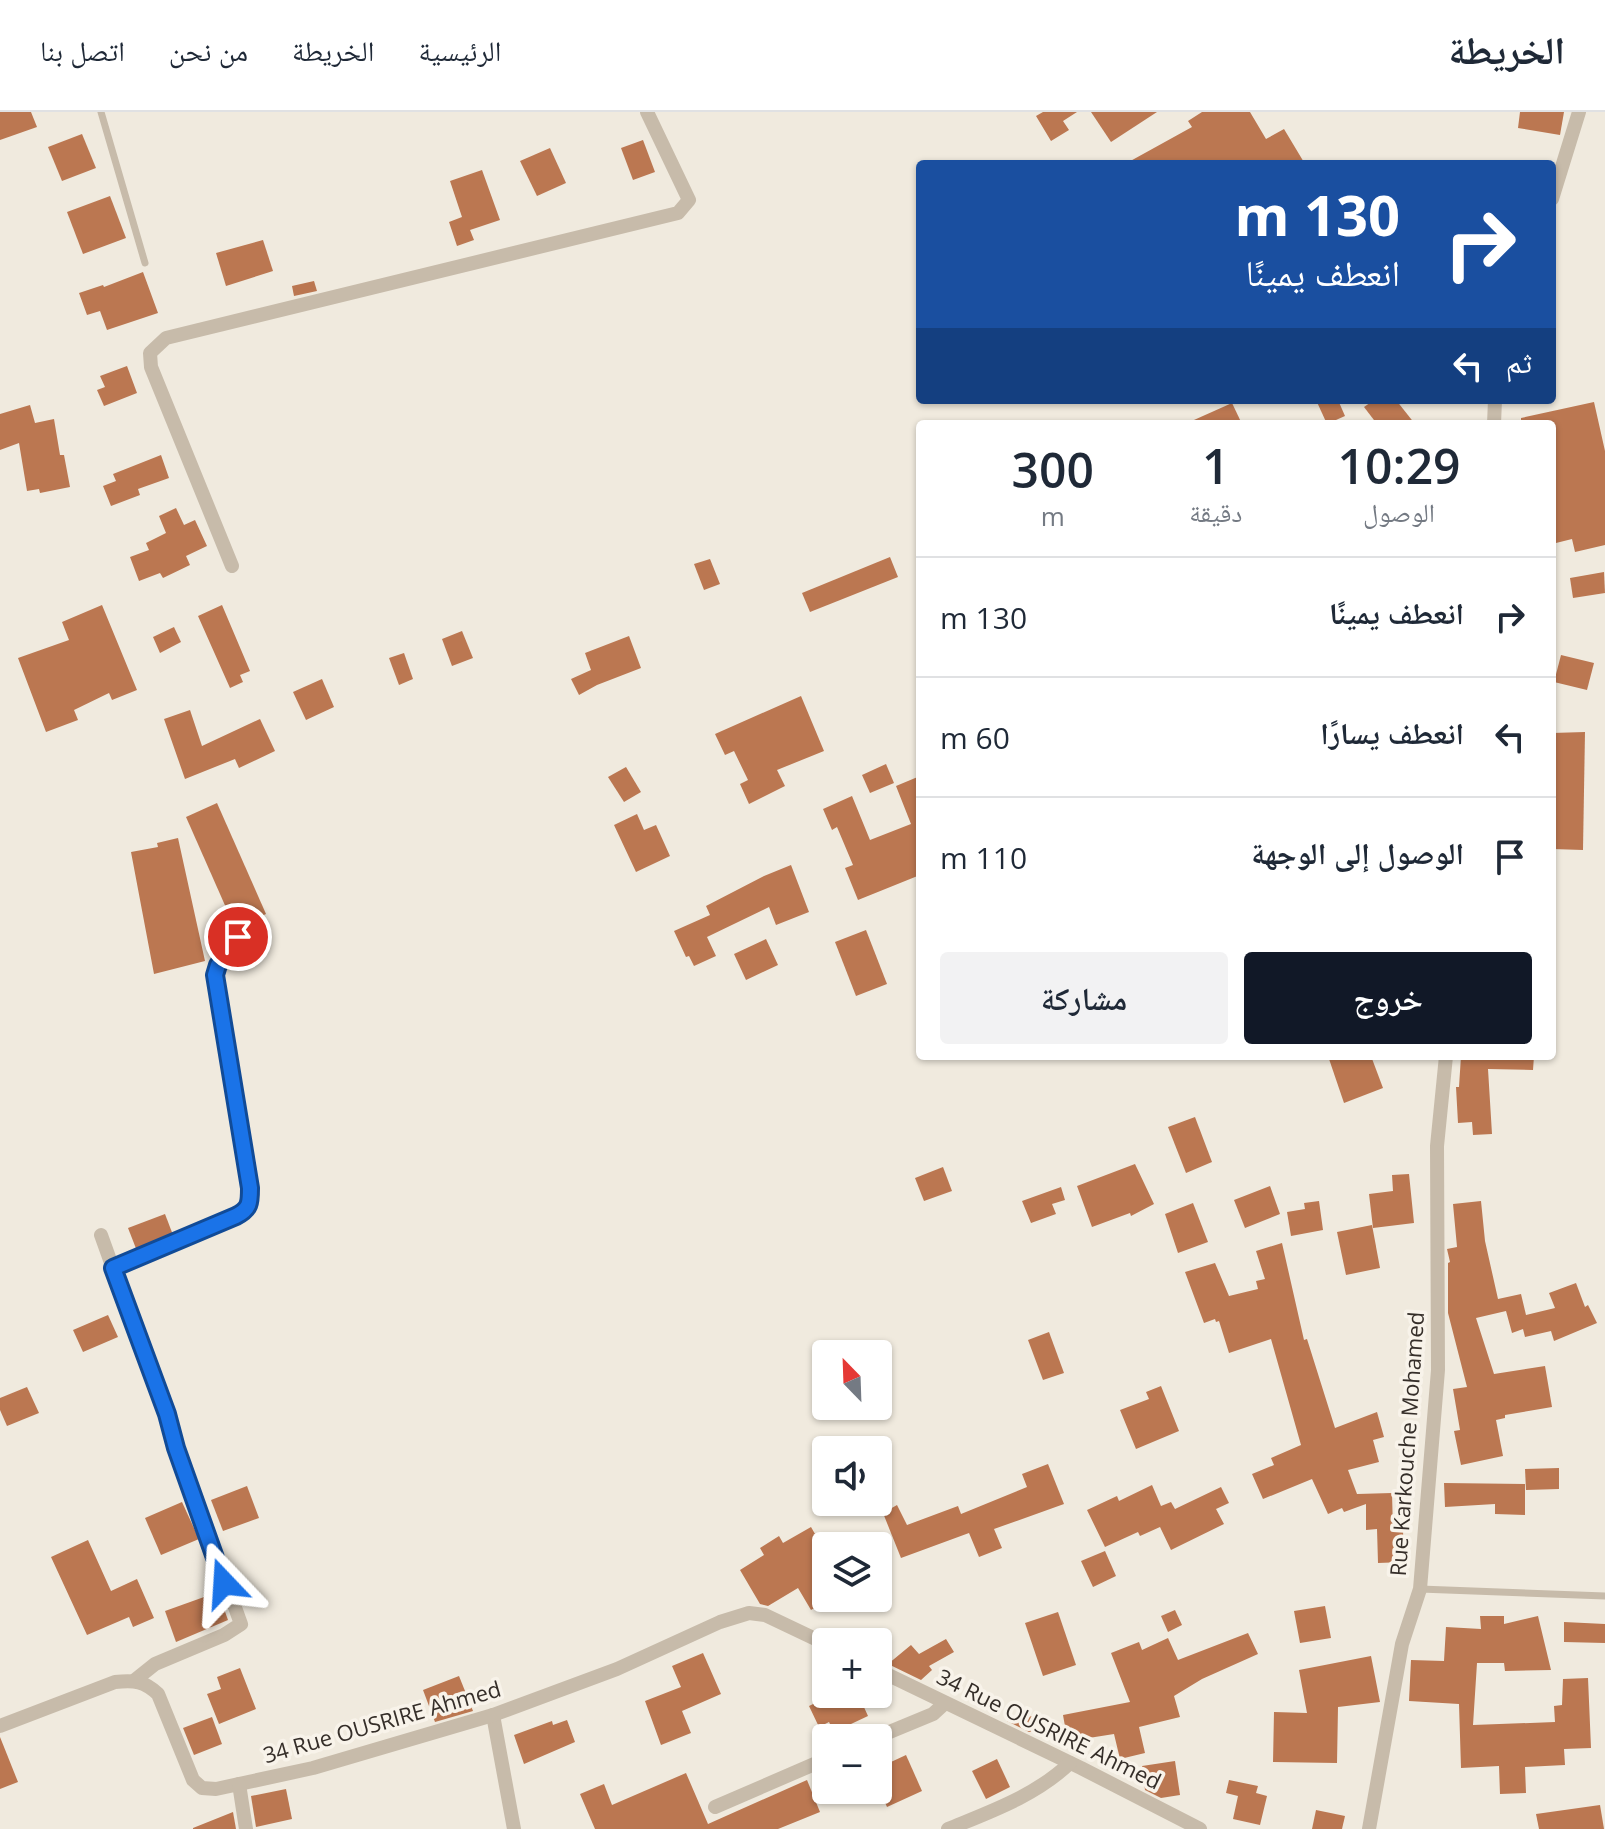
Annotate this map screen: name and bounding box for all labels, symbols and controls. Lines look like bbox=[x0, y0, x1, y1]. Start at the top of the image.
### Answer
text: الخريطة bbox=[1448, 23, 1565, 75]
text: اتصل بنا bbox=[40, 31, 125, 69]
text: من نحن bbox=[169, 31, 248, 69]
text: الخريطة bbox=[292, 31, 374, 69]
text: الرئيسية bbox=[418, 31, 501, 69]
text: 130 m bbox=[1234, 176, 1400, 252]
icon: right bbox=[1428, 192, 1532, 296]
text: انعطف يمينًا bbox=[1245, 248, 1400, 297]
text: ثم bbox=[1506, 341, 1532, 382]
icon: left bbox=[1446, 344, 1490, 388]
text: 1 bbox=[1202, 433, 1229, 498]
text: 10:29 bbox=[1338, 433, 1461, 498]
text: 300 bbox=[1012, 437, 1094, 502]
text: دقيقة bbox=[1189, 494, 1242, 530]
text: الوصول bbox=[1363, 494, 1435, 530]
text: m bbox=[1041, 498, 1065, 534]
text: انعطف يمينًا bbox=[1329, 592, 1464, 633]
icon: right bbox=[1488, 595, 1532, 639]
text: 130 m bbox=[940, 597, 1027, 638]
text: انعطف يسارًا bbox=[1320, 712, 1464, 753]
icon: left bbox=[1488, 715, 1532, 759]
text: 60 m bbox=[940, 717, 1010, 758]
text: الوصول إلى الوجهة bbox=[1251, 832, 1464, 873]
icon: arrive bbox=[1488, 835, 1532, 879]
text: 110 m bbox=[940, 837, 1027, 878]
pin bbox=[204, 903, 272, 971]
icon: arrive bbox=[216, 915, 260, 959]
button: مشاركة bbox=[940, 952, 1228, 1044]
button: خروج bbox=[1244, 952, 1532, 1044]
street label: Rue Karkouche Mohamed bbox=[1382, 1311, 1430, 1577]
north arrow bbox=[812, 1340, 892, 1420]
map controls bbox=[812, 1340, 892, 1804]
button: sound bbox=[812, 1436, 892, 1516]
button: layers bbox=[812, 1532, 892, 1612]
position arrow bbox=[182, 1541, 266, 1625]
button: + bbox=[812, 1628, 892, 1708]
street label: 34 Rue OUSRIRE Ahmed bbox=[932, 1661, 1167, 1796]
street label: 34 Rue OUSRIRE Ahmed bbox=[259, 1673, 504, 1769]
button: − bbox=[812, 1724, 892, 1804]

